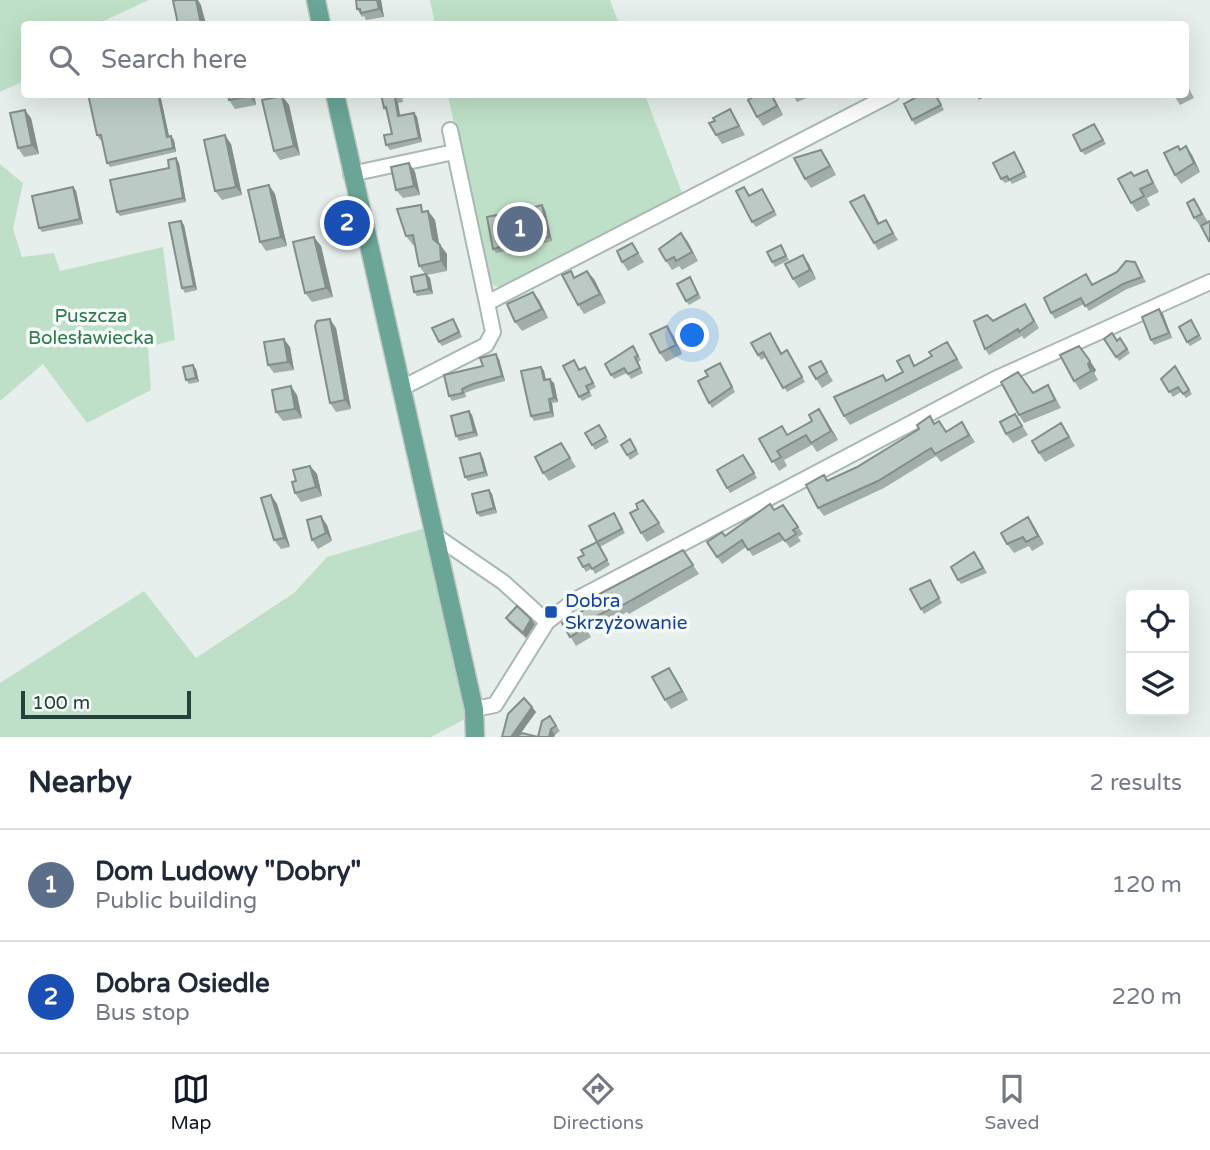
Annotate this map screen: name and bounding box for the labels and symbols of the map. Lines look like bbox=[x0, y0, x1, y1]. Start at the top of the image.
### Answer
pin: 2 bbox=[324, 197, 370, 249]
pin: 1 bbox=[497, 203, 543, 255]
park label: Puszcza Bolesławiecka bbox=[28, 305, 154, 349]
your location bbox=[675, 318, 709, 352]
place label: Dobra Skrzyżowanie bbox=[565, 590, 687, 634]
marker: Dobra Skrzyżowanie bbox=[543, 604, 559, 620]
scale bar bbox=[21, 688, 191, 720]

